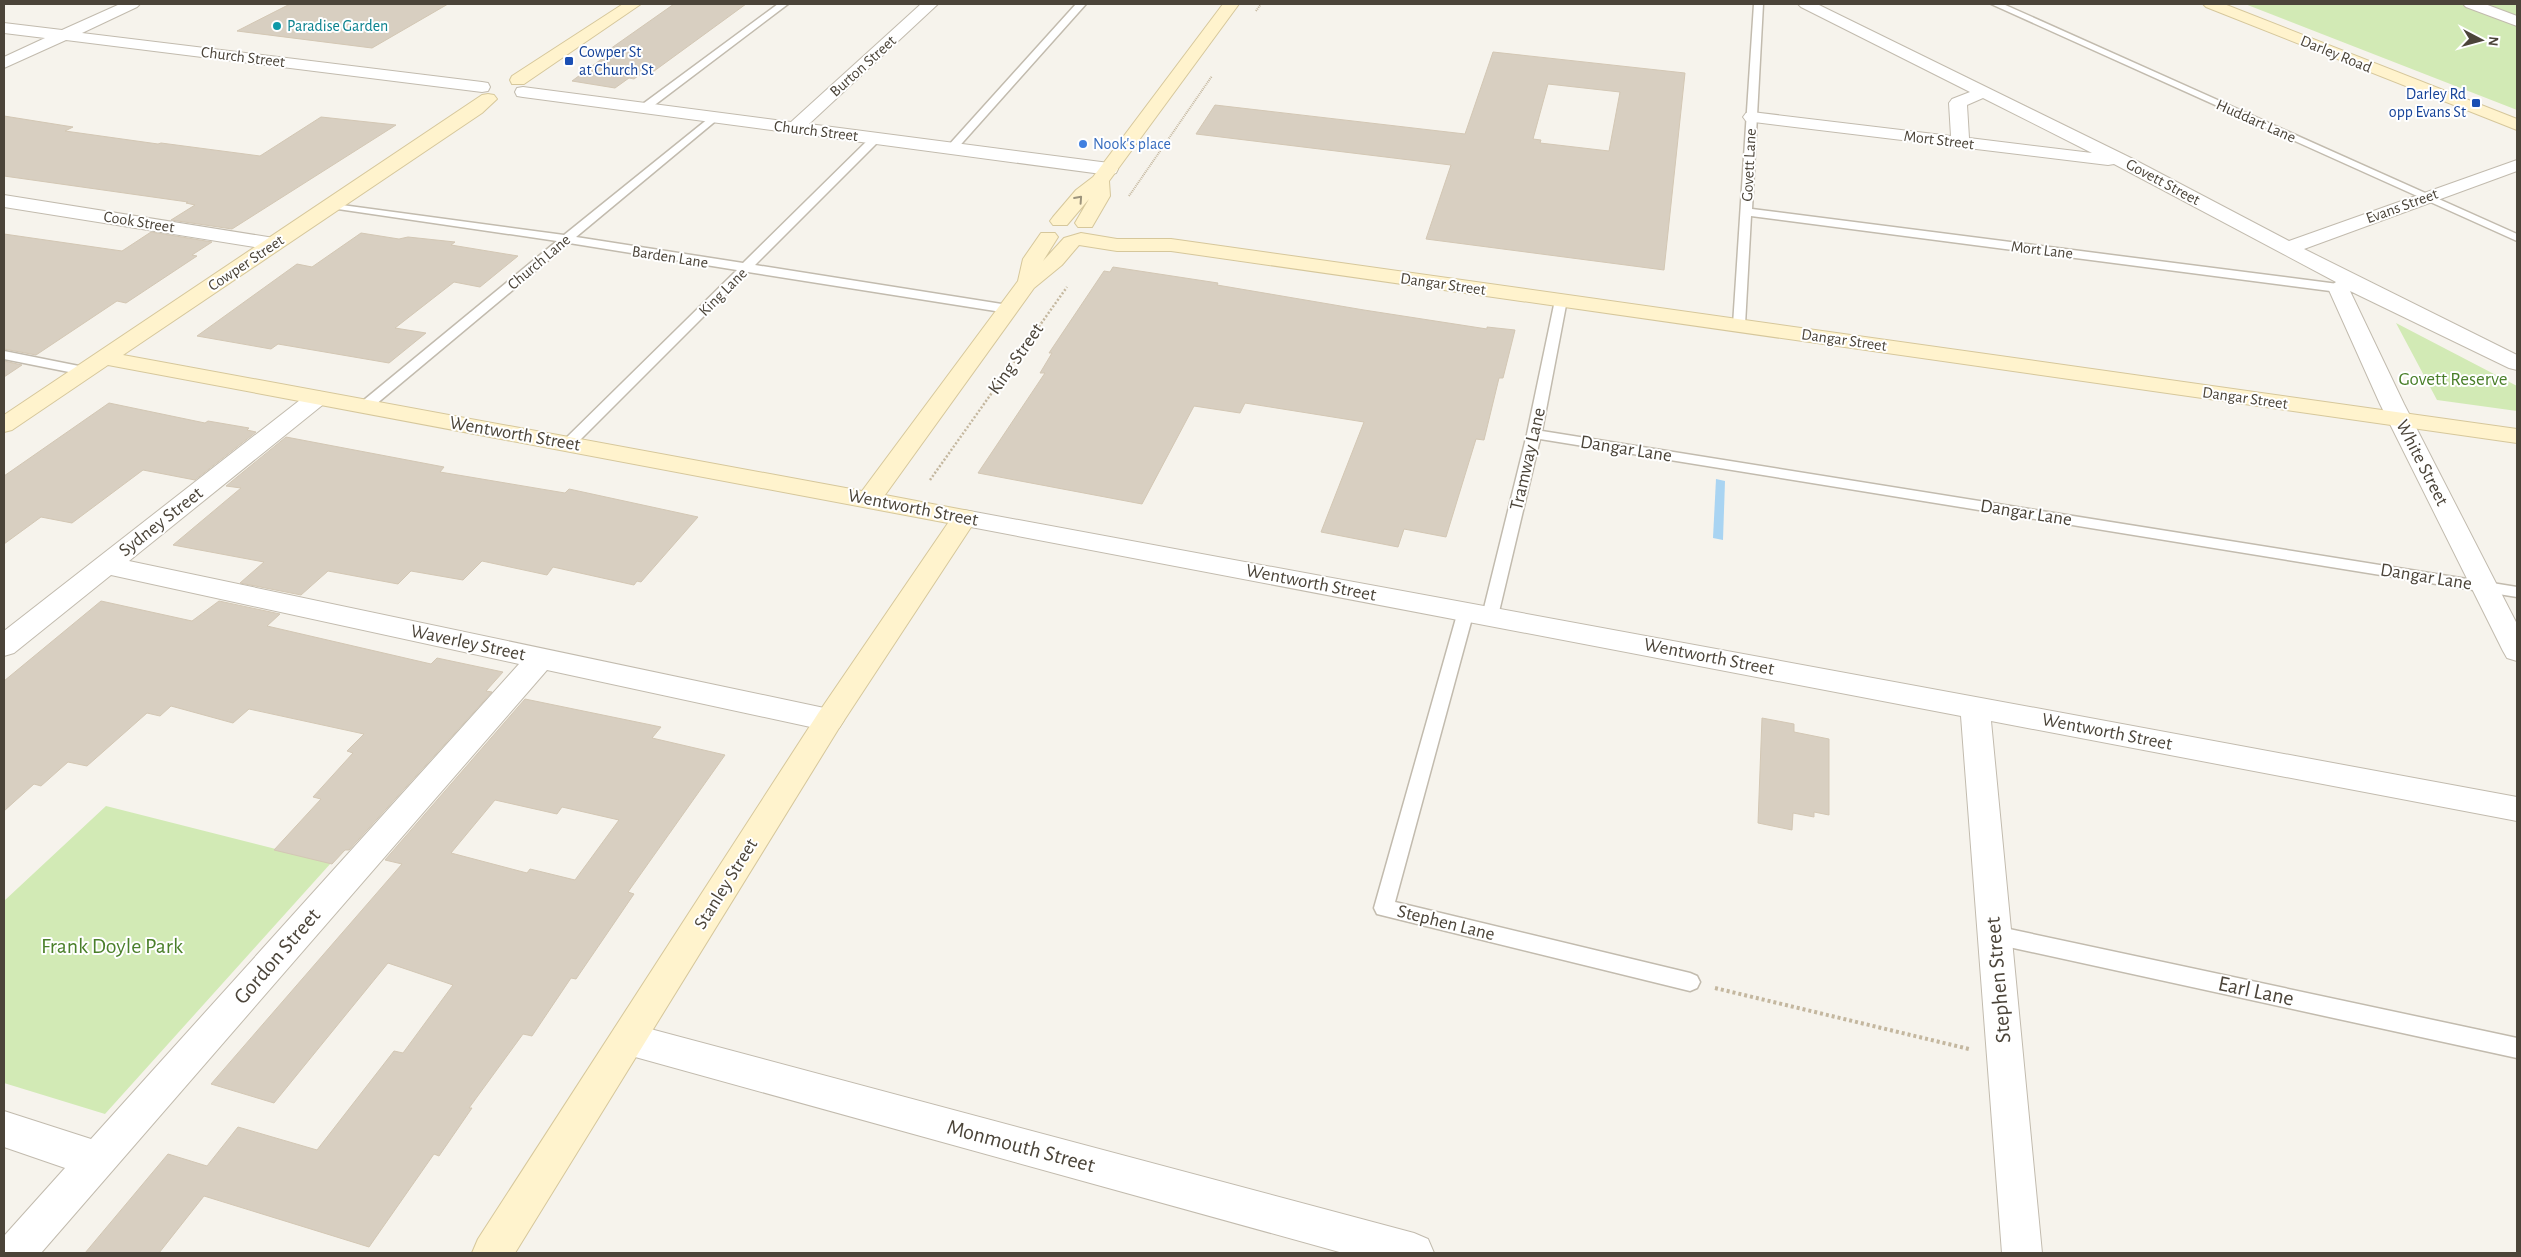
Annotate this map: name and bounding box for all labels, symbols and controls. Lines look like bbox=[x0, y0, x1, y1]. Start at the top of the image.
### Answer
north arrow bbox=[2456, 15, 2506, 65]
place label: Paradise Garden bbox=[287, 18, 388, 34]
marker: Paradise Garden bbox=[271, 20, 283, 32]
street label: Burton Street bbox=[827, 32, 899, 100]
street label: Darley Road bbox=[2298, 32, 2374, 76]
text: N bbox=[2485, 36, 2500, 47]
street label: Church Street bbox=[200, 44, 286, 70]
place label: Cowper St at Church St bbox=[579, 44, 654, 78]
marker: Cowper St at Church St bbox=[563, 55, 575, 67]
place label: Darley Rd opp Evans St bbox=[2389, 86, 2466, 120]
street label: Huddart Lane bbox=[2214, 96, 2298, 146]
marker: Darley Rd opp Evans St bbox=[2470, 97, 2482, 109]
street label: Church Street bbox=[773, 118, 859, 144]
street label: Govett Lane bbox=[1739, 128, 1759, 202]
street label: Mort Street bbox=[1903, 128, 1975, 152]
place label: Nook's place bbox=[1093, 136, 1171, 152]
marker: Nook's place bbox=[1077, 138, 1089, 150]
street label: Govett Street bbox=[2123, 156, 2203, 208]
street label: Evans Street bbox=[2364, 186, 2440, 226]
one-way arrow bbox=[1073, 196, 1082, 205]
street label: Cook Street bbox=[103, 209, 175, 235]
street label: Church Lane bbox=[505, 231, 573, 293]
street label: Cowper Street bbox=[205, 232, 287, 294]
street label: Mort Lane bbox=[2010, 238, 2074, 262]
street label: Barden Lane bbox=[631, 243, 709, 271]
street label: King Lane bbox=[696, 265, 750, 319]
street label: Dangar Street bbox=[1399, 270, 1487, 298]
street label: King Street bbox=[985, 320, 1047, 398]
street label: Dangar Street bbox=[1800, 326, 1888, 354]
park label: Govett Reserve bbox=[2398, 370, 2508, 389]
street label: Dangar Street bbox=[2201, 384, 2289, 412]
street label: Tramway Lane bbox=[1507, 406, 1549, 512]
street label: Wentworth Street bbox=[448, 413, 582, 455]
street label: White Street bbox=[2392, 417, 2452, 509]
street label: Dangar Lane bbox=[1579, 432, 1673, 466]
street label: Sydney Street bbox=[115, 483, 207, 561]
street label: Wentworth Street bbox=[846, 486, 980, 530]
street label: Dangar Lane bbox=[1979, 496, 2073, 530]
street label: Dangar Lane bbox=[2379, 560, 2473, 594]
street label: Wentworth Street bbox=[1244, 561, 1378, 605]
street label: Waverley Street bbox=[409, 622, 527, 664]
street label: Wentworth Street bbox=[1642, 635, 1776, 679]
street label: Wentworth Street bbox=[2040, 710, 2174, 754]
street label: Stanley Street bbox=[691, 835, 761, 933]
street label: Stephen Lane bbox=[1395, 902, 1497, 944]
street label: Gordon Street bbox=[230, 904, 324, 1008]
street label: Stephen Street bbox=[1982, 916, 2014, 1044]
park label: Frank Doyle Park bbox=[41, 935, 183, 957]
street label: Earl Lane bbox=[2216, 972, 2296, 1010]
street label: Monmouth Street bbox=[945, 1116, 1097, 1176]

